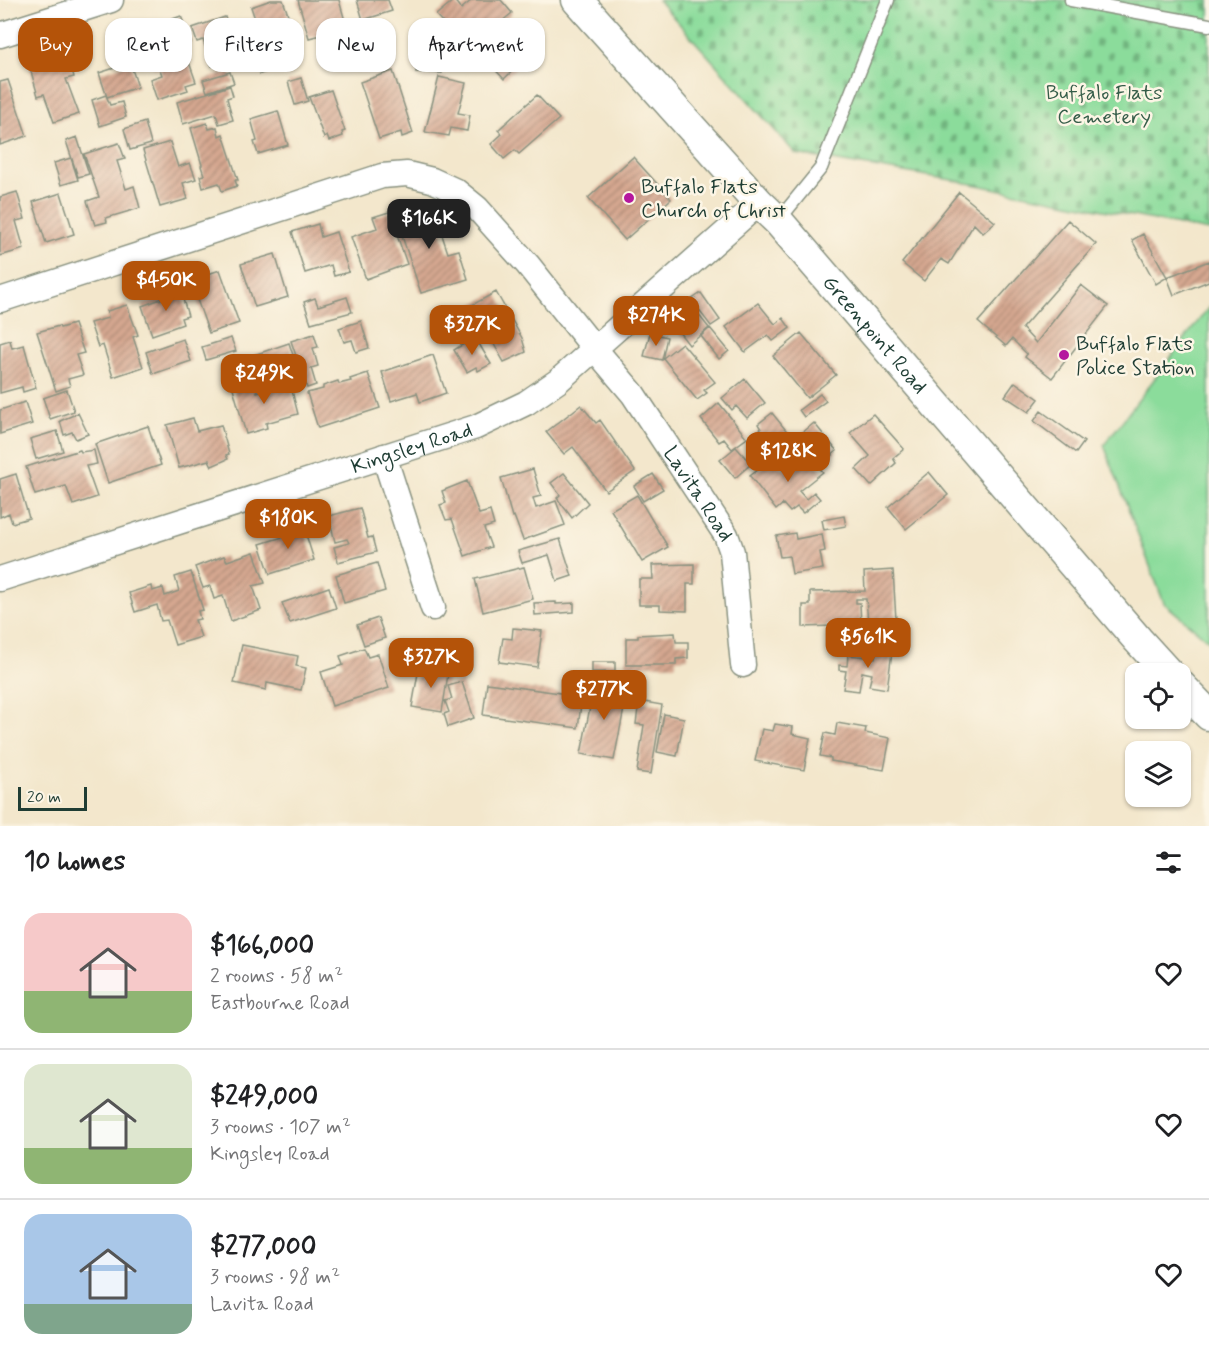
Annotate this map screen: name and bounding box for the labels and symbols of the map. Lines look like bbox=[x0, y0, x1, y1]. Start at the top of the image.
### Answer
park label: Buffalo Flats Cemetery bbox=[1046, 79, 1162, 131]
place label: Buffalo Flats Church of Christ bbox=[641, 173, 786, 225]
marker: Buffalo Flats Church of Christ bbox=[622, 191, 636, 205]
pin: $166K bbox=[387, 199, 471, 250]
pin: $450K bbox=[124, 261, 208, 312]
street label: Greenpoint Road bbox=[816, 269, 933, 400]
pin: $274K bbox=[614, 296, 698, 347]
pin: $327K bbox=[430, 305, 514, 356]
place label: Buffalo Flats Police Station bbox=[1076, 330, 1195, 382]
marker: Buffalo Flats Police Station bbox=[1057, 348, 1071, 362]
pin: $249K bbox=[222, 354, 306, 405]
street label: Kingsley Road bbox=[348, 416, 476, 481]
pin: $128K bbox=[746, 432, 830, 483]
street label: Lavita Road bbox=[656, 441, 739, 547]
pin: $180K bbox=[246, 499, 330, 550]
pin: $561K bbox=[826, 618, 910, 669]
pin: $327K bbox=[389, 638, 473, 689]
pin: $277K bbox=[562, 670, 646, 721]
scale bar bbox=[18, 784, 87, 812]

